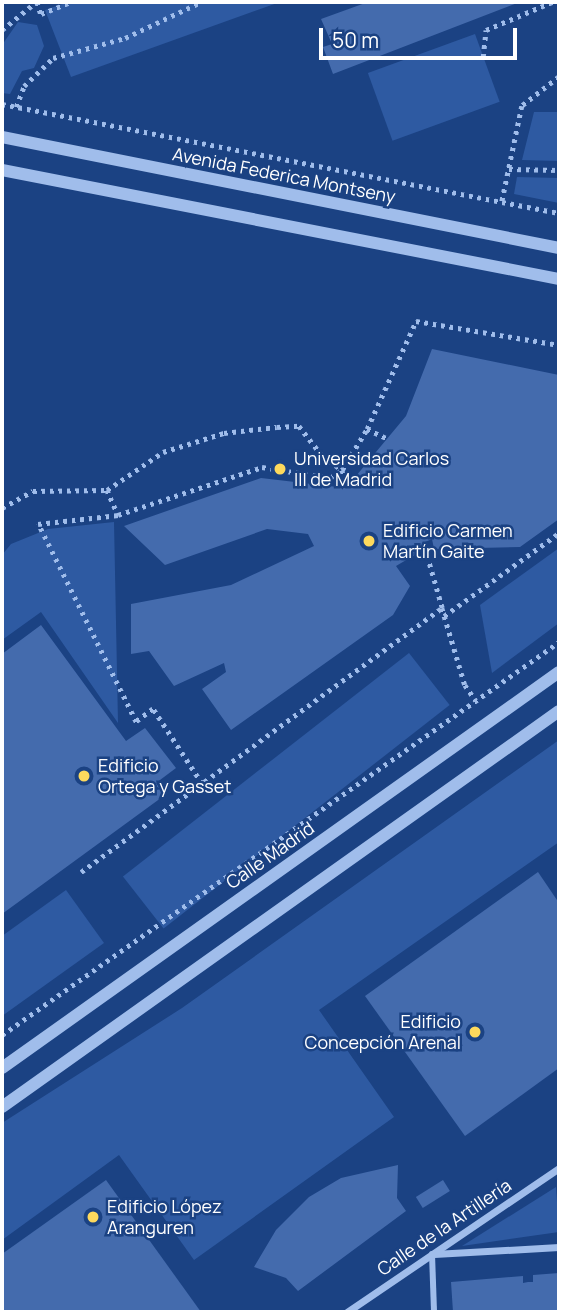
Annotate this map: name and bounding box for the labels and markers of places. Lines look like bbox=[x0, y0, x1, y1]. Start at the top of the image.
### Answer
place label: Universidad Carlos III de Madrid bbox=[294, 448, 449, 490]
marker: Universidad Carlos III de Madrid bbox=[272, 461, 288, 477]
place label: Edificio Carmen Martín Gaite bbox=[383, 520, 513, 562]
marker: Edificio Carmen Martín Gaite bbox=[361, 533, 377, 549]
place label: Edificio Ortega y Gasset bbox=[98, 755, 232, 798]
marker: Edificio Ortega y Gasset bbox=[76, 768, 92, 784]
place label: Edificio Concepción Arenal bbox=[305, 1011, 461, 1054]
marker: Edificio Concepción Arenal bbox=[467, 1024, 483, 1040]
place label: Edificio López Aranguren bbox=[107, 1196, 222, 1238]
marker: Edificio López Aranguren bbox=[85, 1209, 101, 1225]

